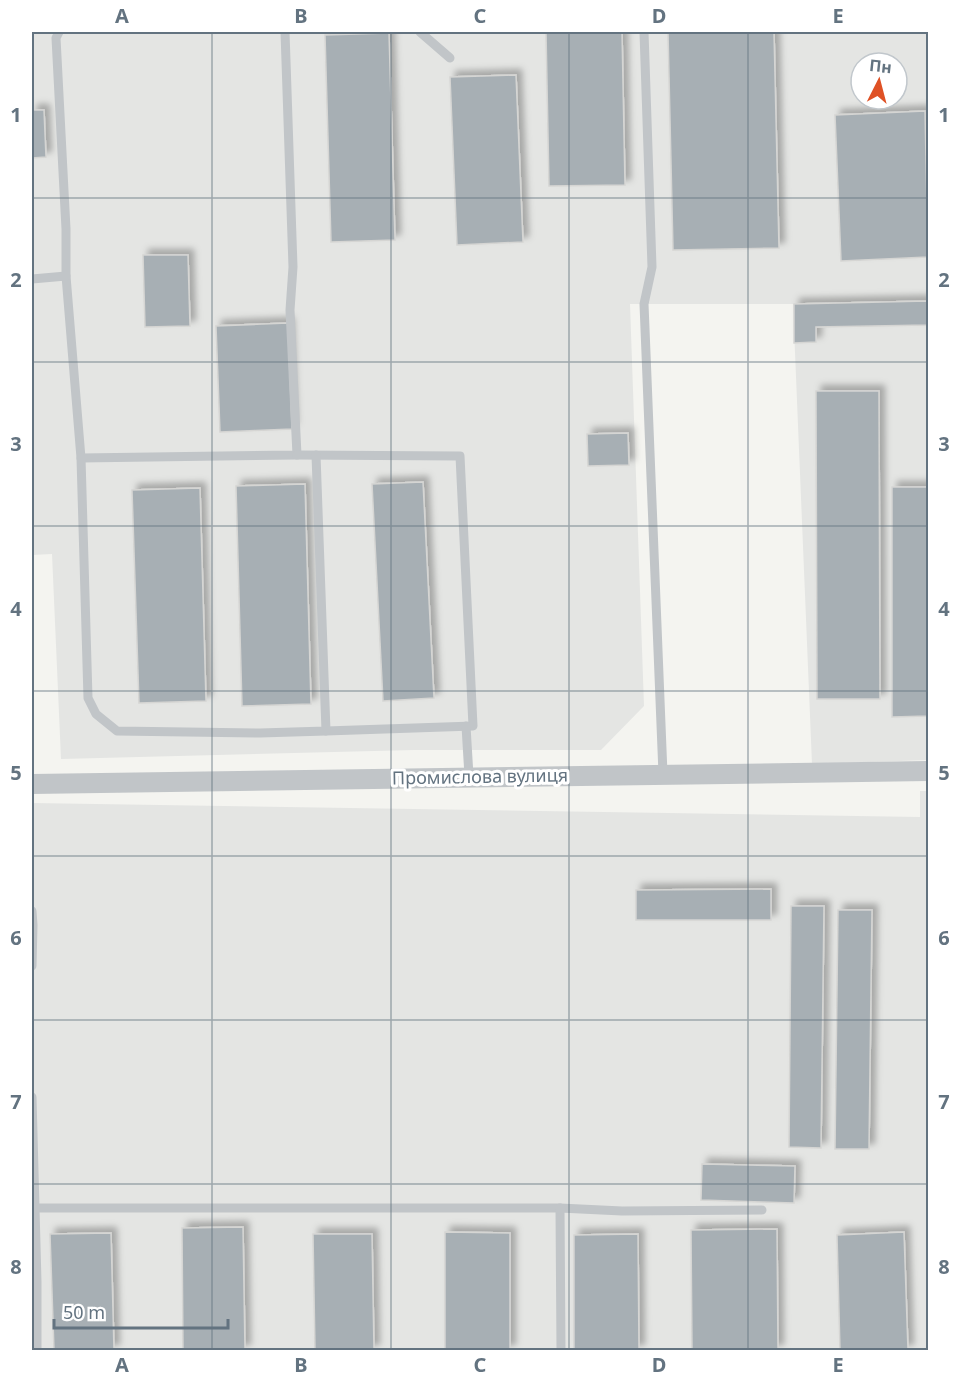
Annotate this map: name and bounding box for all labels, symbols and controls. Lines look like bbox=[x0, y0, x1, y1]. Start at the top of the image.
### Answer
text: A bbox=[115, 2, 129, 29]
text: B bbox=[294, 2, 308, 29]
text: C bbox=[474, 2, 487, 29]
text: D bbox=[652, 2, 666, 29]
text: E bbox=[832, 2, 844, 29]
north arrow bbox=[849, 51, 909, 111]
text: Пн bbox=[868, 54, 893, 78]
text: 1 bbox=[10, 101, 22, 128]
text: 1 bbox=[938, 101, 950, 128]
text: 2 bbox=[10, 266, 22, 293]
text: 2 bbox=[938, 266, 950, 293]
text: 3 bbox=[10, 430, 22, 457]
text: 3 bbox=[938, 430, 950, 457]
text: 4 bbox=[10, 595, 22, 622]
text: 4 bbox=[938, 595, 950, 622]
text: 5 bbox=[10, 759, 22, 786]
text: 5 bbox=[938, 759, 950, 786]
street label: Промислова вулиця bbox=[392, 762, 568, 790]
text: 6 bbox=[10, 924, 22, 951]
text: 6 bbox=[938, 924, 950, 951]
text: 7 bbox=[10, 1088, 22, 1115]
text: 7 bbox=[938, 1088, 950, 1115]
text: 8 bbox=[10, 1253, 22, 1280]
text: 8 bbox=[938, 1253, 950, 1280]
scale bar bbox=[54, 1292, 228, 1330]
text: 50 m bbox=[63, 1300, 105, 1324]
text: A bbox=[115, 1351, 129, 1378]
text: B bbox=[294, 1351, 308, 1378]
text: C bbox=[474, 1351, 487, 1378]
text: D bbox=[652, 1351, 666, 1378]
text: E bbox=[832, 1351, 844, 1378]

